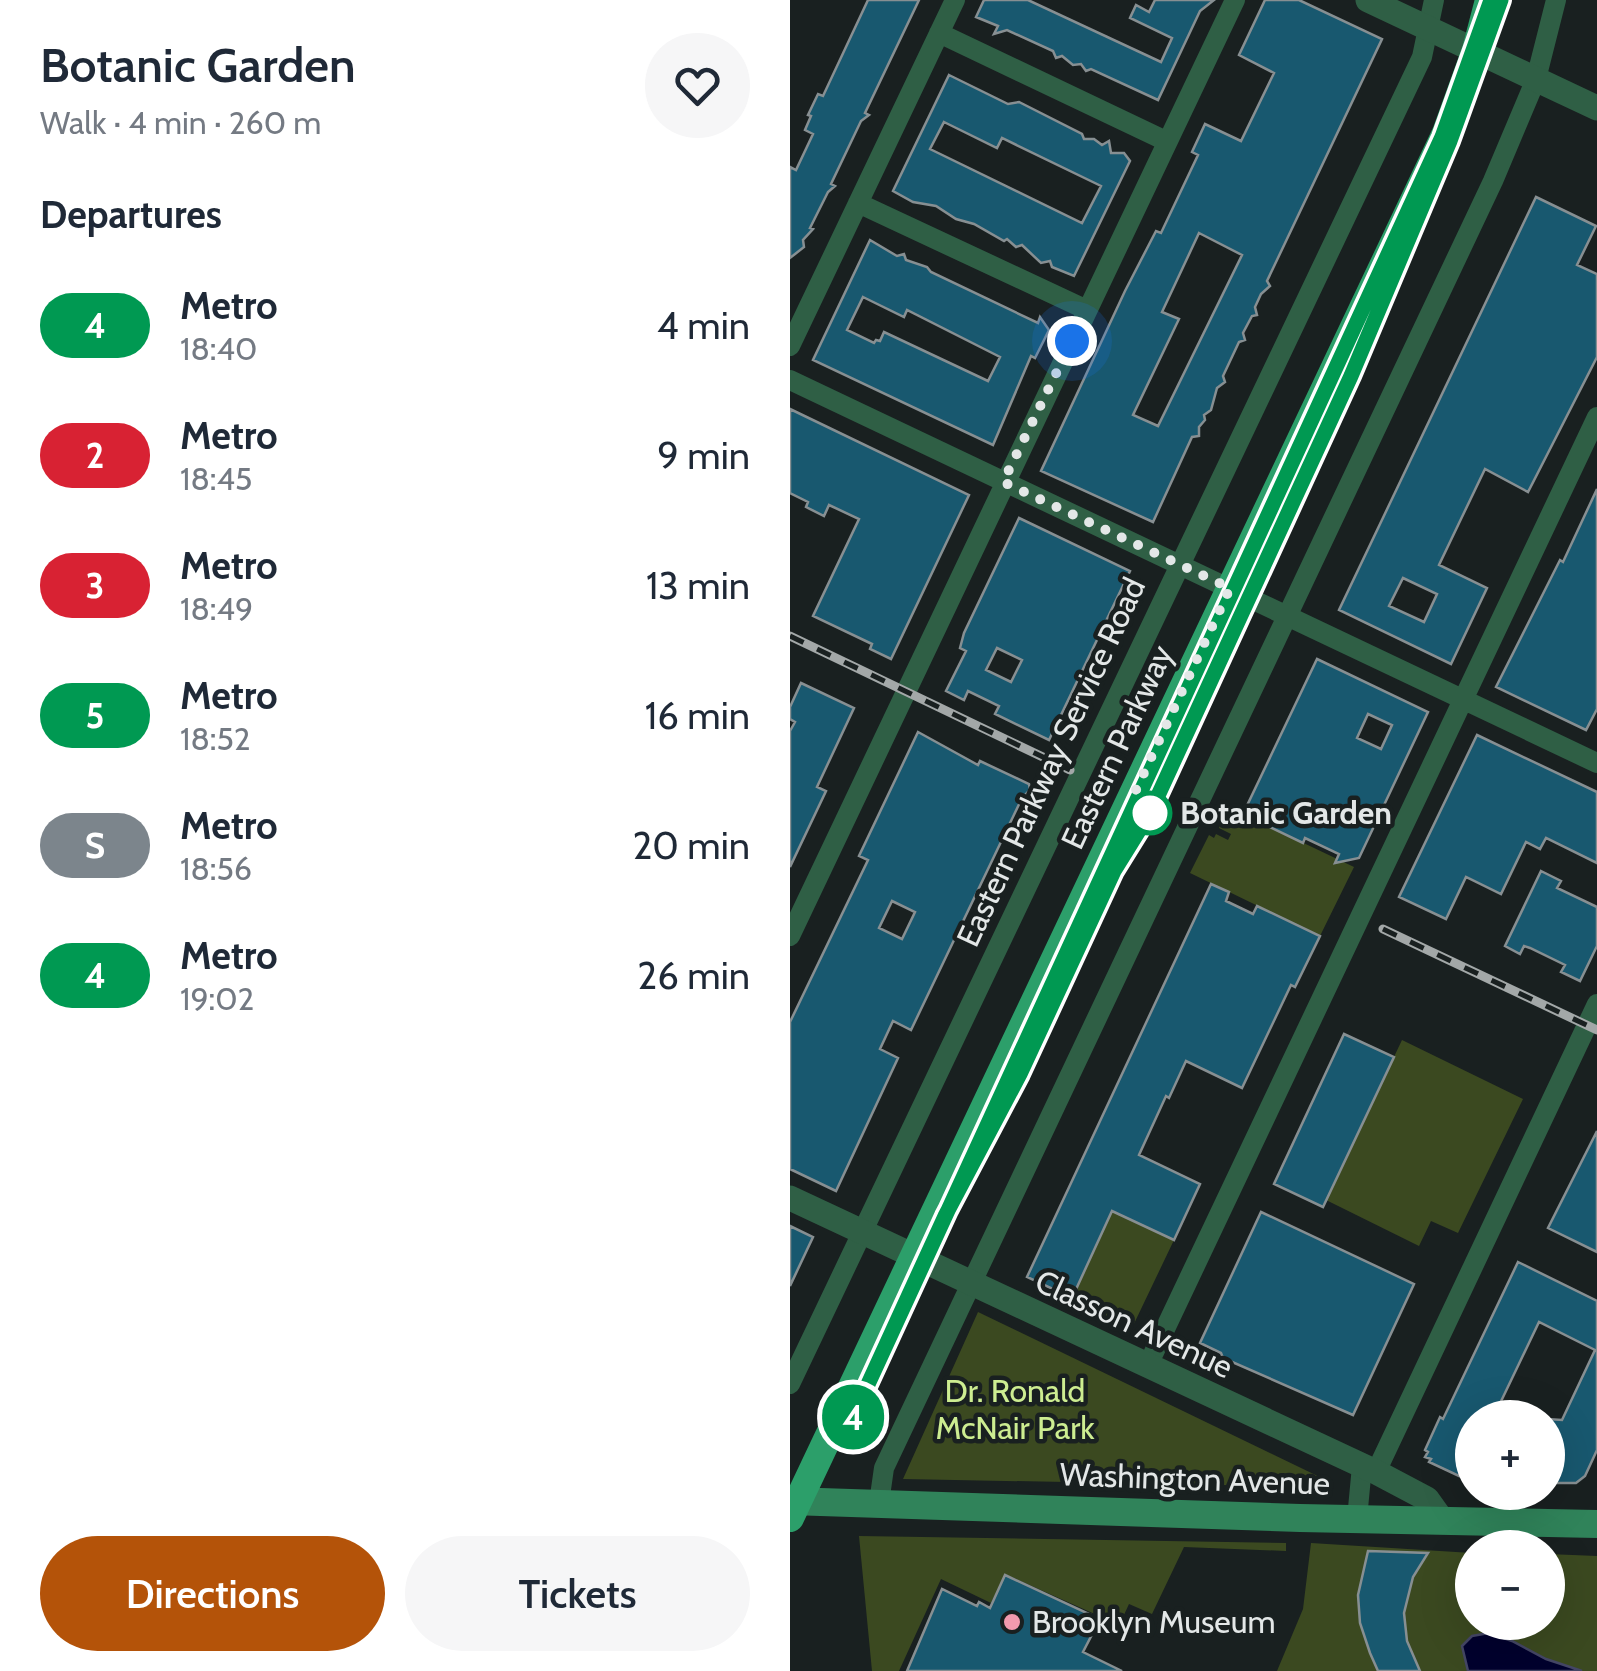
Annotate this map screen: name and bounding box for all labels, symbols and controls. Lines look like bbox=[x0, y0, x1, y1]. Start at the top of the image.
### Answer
button: heart bbox=[645, 33, 750, 138]
text: Botanic Garden bbox=[40, 36, 356, 94]
text: Walk · 4 min · 260 m bbox=[40, 103, 321, 142]
text: Departures bbox=[40, 191, 222, 238]
text: Metro bbox=[180, 282, 278, 329]
text: 4 min bbox=[657, 302, 750, 349]
text: 4 bbox=[84, 304, 106, 347]
your location bbox=[1047, 316, 1097, 366]
text: 18:40 bbox=[180, 329, 257, 368]
text: Metro bbox=[180, 412, 278, 459]
text: 9 min bbox=[657, 432, 750, 479]
text: 2 bbox=[86, 434, 104, 477]
text: 18:45 bbox=[180, 459, 252, 498]
text: Metro bbox=[180, 542, 278, 589]
text: 13 min bbox=[646, 562, 750, 609]
text: 3 bbox=[86, 564, 104, 607]
street label: Eastern Parkway Service Road bbox=[948, 571, 1153, 952]
text: 18:49 bbox=[180, 589, 253, 628]
street label: Eastern Parkway bbox=[1052, 639, 1181, 855]
text: Metro bbox=[180, 672, 278, 719]
text: 16 min bbox=[645, 692, 750, 739]
text: 5 bbox=[86, 694, 104, 737]
text: 18:52 bbox=[180, 719, 251, 758]
marker: Botanic Garden bbox=[1129, 792, 1171, 834]
place label: Botanic Garden bbox=[1180, 793, 1392, 832]
text: Metro bbox=[180, 802, 278, 849]
text: 20 min bbox=[632, 822, 750, 869]
text: S bbox=[85, 824, 105, 867]
text: 18:56 bbox=[180, 849, 252, 888]
text: Metro bbox=[180, 932, 278, 979]
text: 26 min bbox=[637, 952, 750, 999]
text: 4 bbox=[84, 954, 106, 997]
text: 19:02 bbox=[180, 979, 254, 1018]
street label: Classon Avenue bbox=[1029, 1261, 1239, 1386]
park label: Dr. Ronald McNair Park bbox=[935, 1371, 1095, 1447]
line badge: 4 bbox=[820, 1384, 886, 1450]
text: 4 bbox=[842, 1396, 864, 1439]
map controls bbox=[1455, 1400, 1565, 1640]
button: + bbox=[1455, 1400, 1565, 1510]
street label: Washington Avenue bbox=[1059, 1454, 1331, 1503]
button: − bbox=[1455, 1530, 1565, 1640]
button: Directions bbox=[40, 1536, 385, 1651]
button: Tickets bbox=[405, 1536, 750, 1651]
place label: Brooklyn Museum bbox=[1032, 1602, 1276, 1641]
marker: Brooklyn Museum bbox=[1001, 1611, 1023, 1633]

